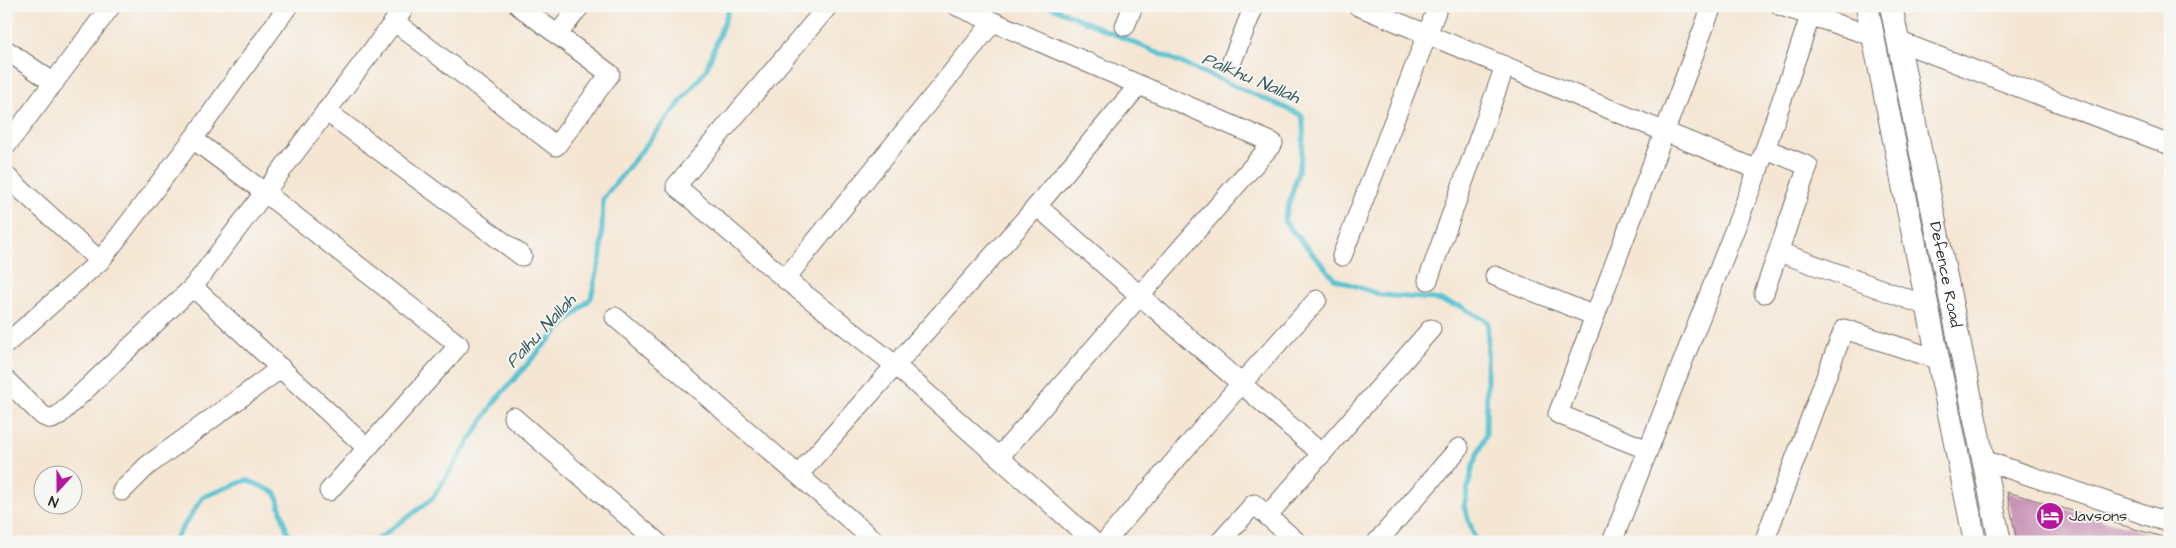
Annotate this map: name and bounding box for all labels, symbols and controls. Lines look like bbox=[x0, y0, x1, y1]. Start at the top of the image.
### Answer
water label: Palkhu Nallah bbox=[1198, 46, 1305, 110]
street label: Defence Road bbox=[1924, 220, 1967, 329]
water label: Palhu Nallah bbox=[500, 288, 583, 373]
north arrow bbox=[32, 466, 82, 516]
text: N bbox=[46, 490, 61, 512]
hotel icon: Javsons bbox=[2035, 501, 2065, 531]
place label: Javsons bbox=[2069, 505, 2127, 527]

